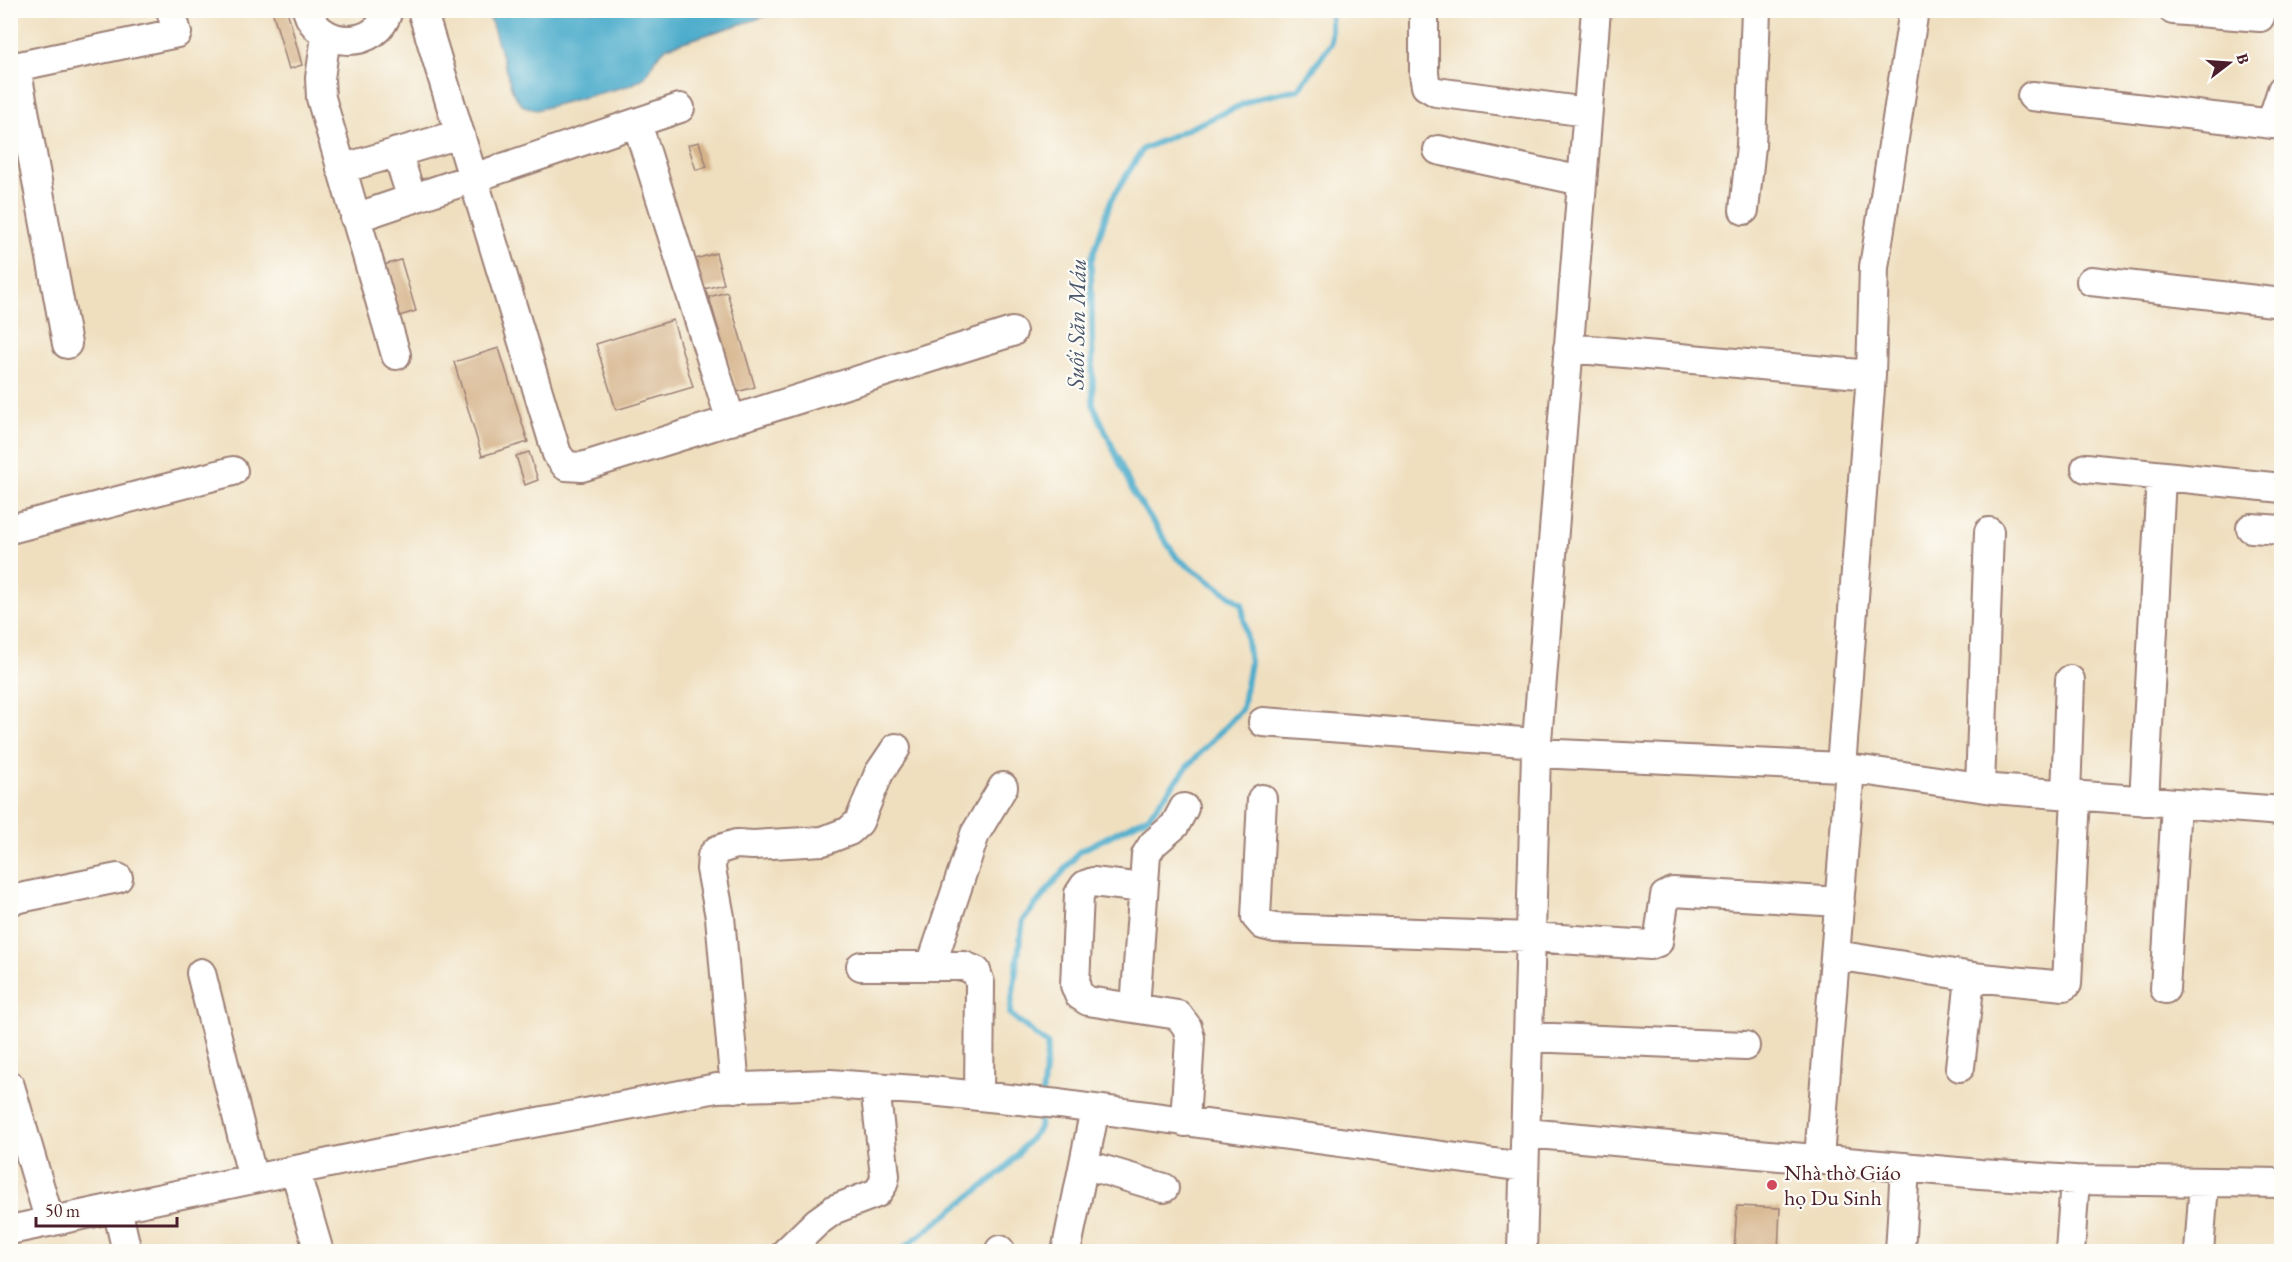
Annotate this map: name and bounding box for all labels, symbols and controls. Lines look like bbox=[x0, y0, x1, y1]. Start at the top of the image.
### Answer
north arrow bbox=[2199, 33, 2259, 93]
text: B bbox=[2231, 51, 2254, 67]
water label: Suối Săn Máu bbox=[1059, 258, 1093, 391]
place label: Nhà thờ Giáo họ Du Sinh bbox=[1784, 1158, 1901, 1212]
marker: Nhà thờ Giáo họ Du Sinh bbox=[1765, 1178, 1779, 1192]
scale bar bbox=[36, 1190, 177, 1228]
text: 50 m bbox=[45, 1199, 80, 1222]

